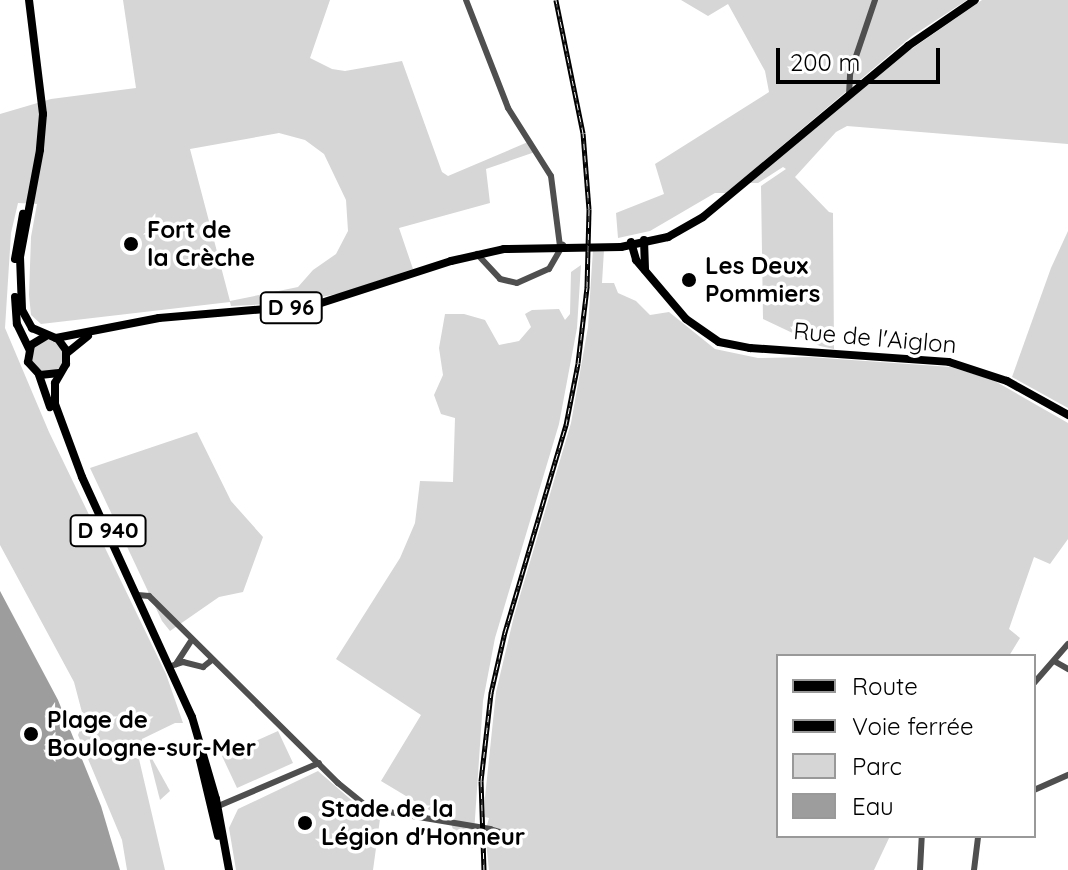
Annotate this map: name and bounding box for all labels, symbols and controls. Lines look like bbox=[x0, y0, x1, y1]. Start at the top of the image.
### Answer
scale bar bbox=[780, 32, 944, 82]
text: 200 m bbox=[790, 47, 860, 77]
place label: Fort de la Crèche bbox=[147, 216, 255, 272]
marker: Fort de la Crèche bbox=[122, 235, 140, 253]
place label: Les Deux Pommiers bbox=[705, 252, 820, 308]
marker: Les Deux Pommiers bbox=[680, 271, 698, 289]
road number: D 96 bbox=[259, 290, 323, 326]
street label: Rue de l'Aiglon bbox=[792, 317, 958, 359]
road number: D 940 bbox=[68, 513, 148, 549]
legend bbox=[776, 654, 1036, 838]
text: Route bbox=[852, 671, 918, 701]
place label: Plage de Boulogne-sur-Mer bbox=[47, 706, 256, 762]
text: Voie ferrée bbox=[852, 711, 974, 741]
marker: Plage de Boulogne-sur-Mer bbox=[22, 725, 40, 743]
text: Parc bbox=[852, 751, 902, 781]
text: Eau bbox=[852, 791, 894, 821]
place label: Stade de la Légion d'Honneur bbox=[321, 795, 525, 851]
marker: Stade de la Légion d'Honneur bbox=[296, 814, 314, 832]

